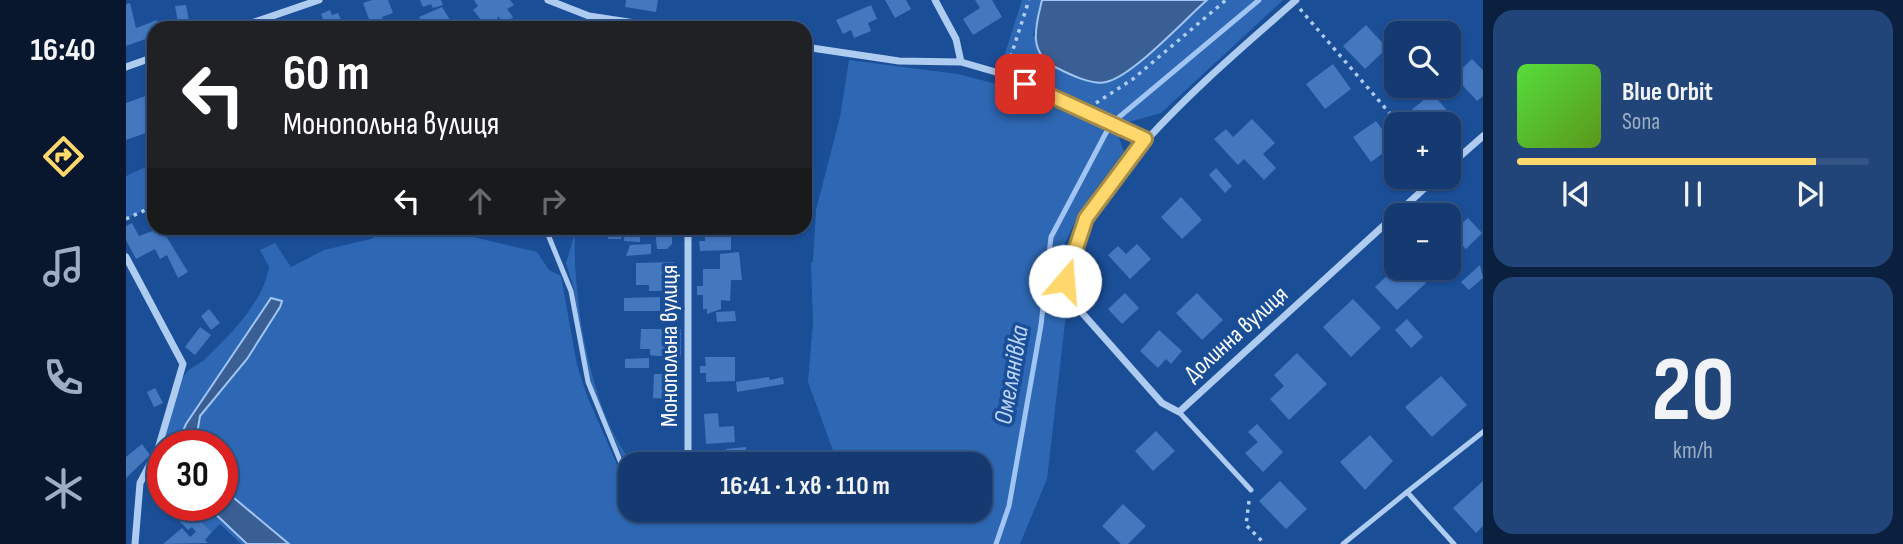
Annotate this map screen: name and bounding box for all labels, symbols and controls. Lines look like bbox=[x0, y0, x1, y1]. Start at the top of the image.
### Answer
map controls bbox=[1384, 21, 1461, 280]
button: search bbox=[1384, 21, 1461, 98]
text: 16:40 bbox=[31, 31, 95, 70]
text: 60 m bbox=[283, 45, 370, 104]
icon: left bbox=[168, 49, 259, 140]
pin bbox=[995, 54, 1055, 114]
icon: arrive bbox=[1006, 65, 1044, 103]
text: Blue Orbit bbox=[1622, 77, 1713, 108]
text: Монопольна вулиця bbox=[283, 105, 499, 144]
text: Sona bbox=[1622, 108, 1660, 136]
button: + bbox=[1384, 112, 1461, 189]
icon: directions bbox=[39, 132, 88, 181]
icon: previous bbox=[1557, 175, 1595, 213]
icon: pause bbox=[1674, 175, 1712, 213]
icon: next bbox=[1791, 175, 1829, 213]
icon: left bbox=[388, 182, 426, 220]
icon: ahead bbox=[461, 182, 499, 220]
icon: right bbox=[534, 182, 572, 220]
button: − bbox=[1384, 203, 1461, 280]
icon: music bbox=[39, 242, 88, 291]
position arrow bbox=[1028, 244, 1102, 318]
street label: Монопольна вулиця bbox=[655, 265, 684, 427]
street label: Долинна вулиця bbox=[1178, 280, 1294, 388]
water label: Омелянівка bbox=[988, 323, 1036, 427]
text: 20 bbox=[1651, 337, 1735, 446]
icon: phone bbox=[39, 353, 88, 402]
speed limit sign: 30 bbox=[147, 430, 238, 521]
text: km/h bbox=[1673, 437, 1713, 465]
icon: climate bbox=[39, 464, 88, 513]
text: 16:41 · 1 хв · 110 m bbox=[720, 471, 890, 502]

